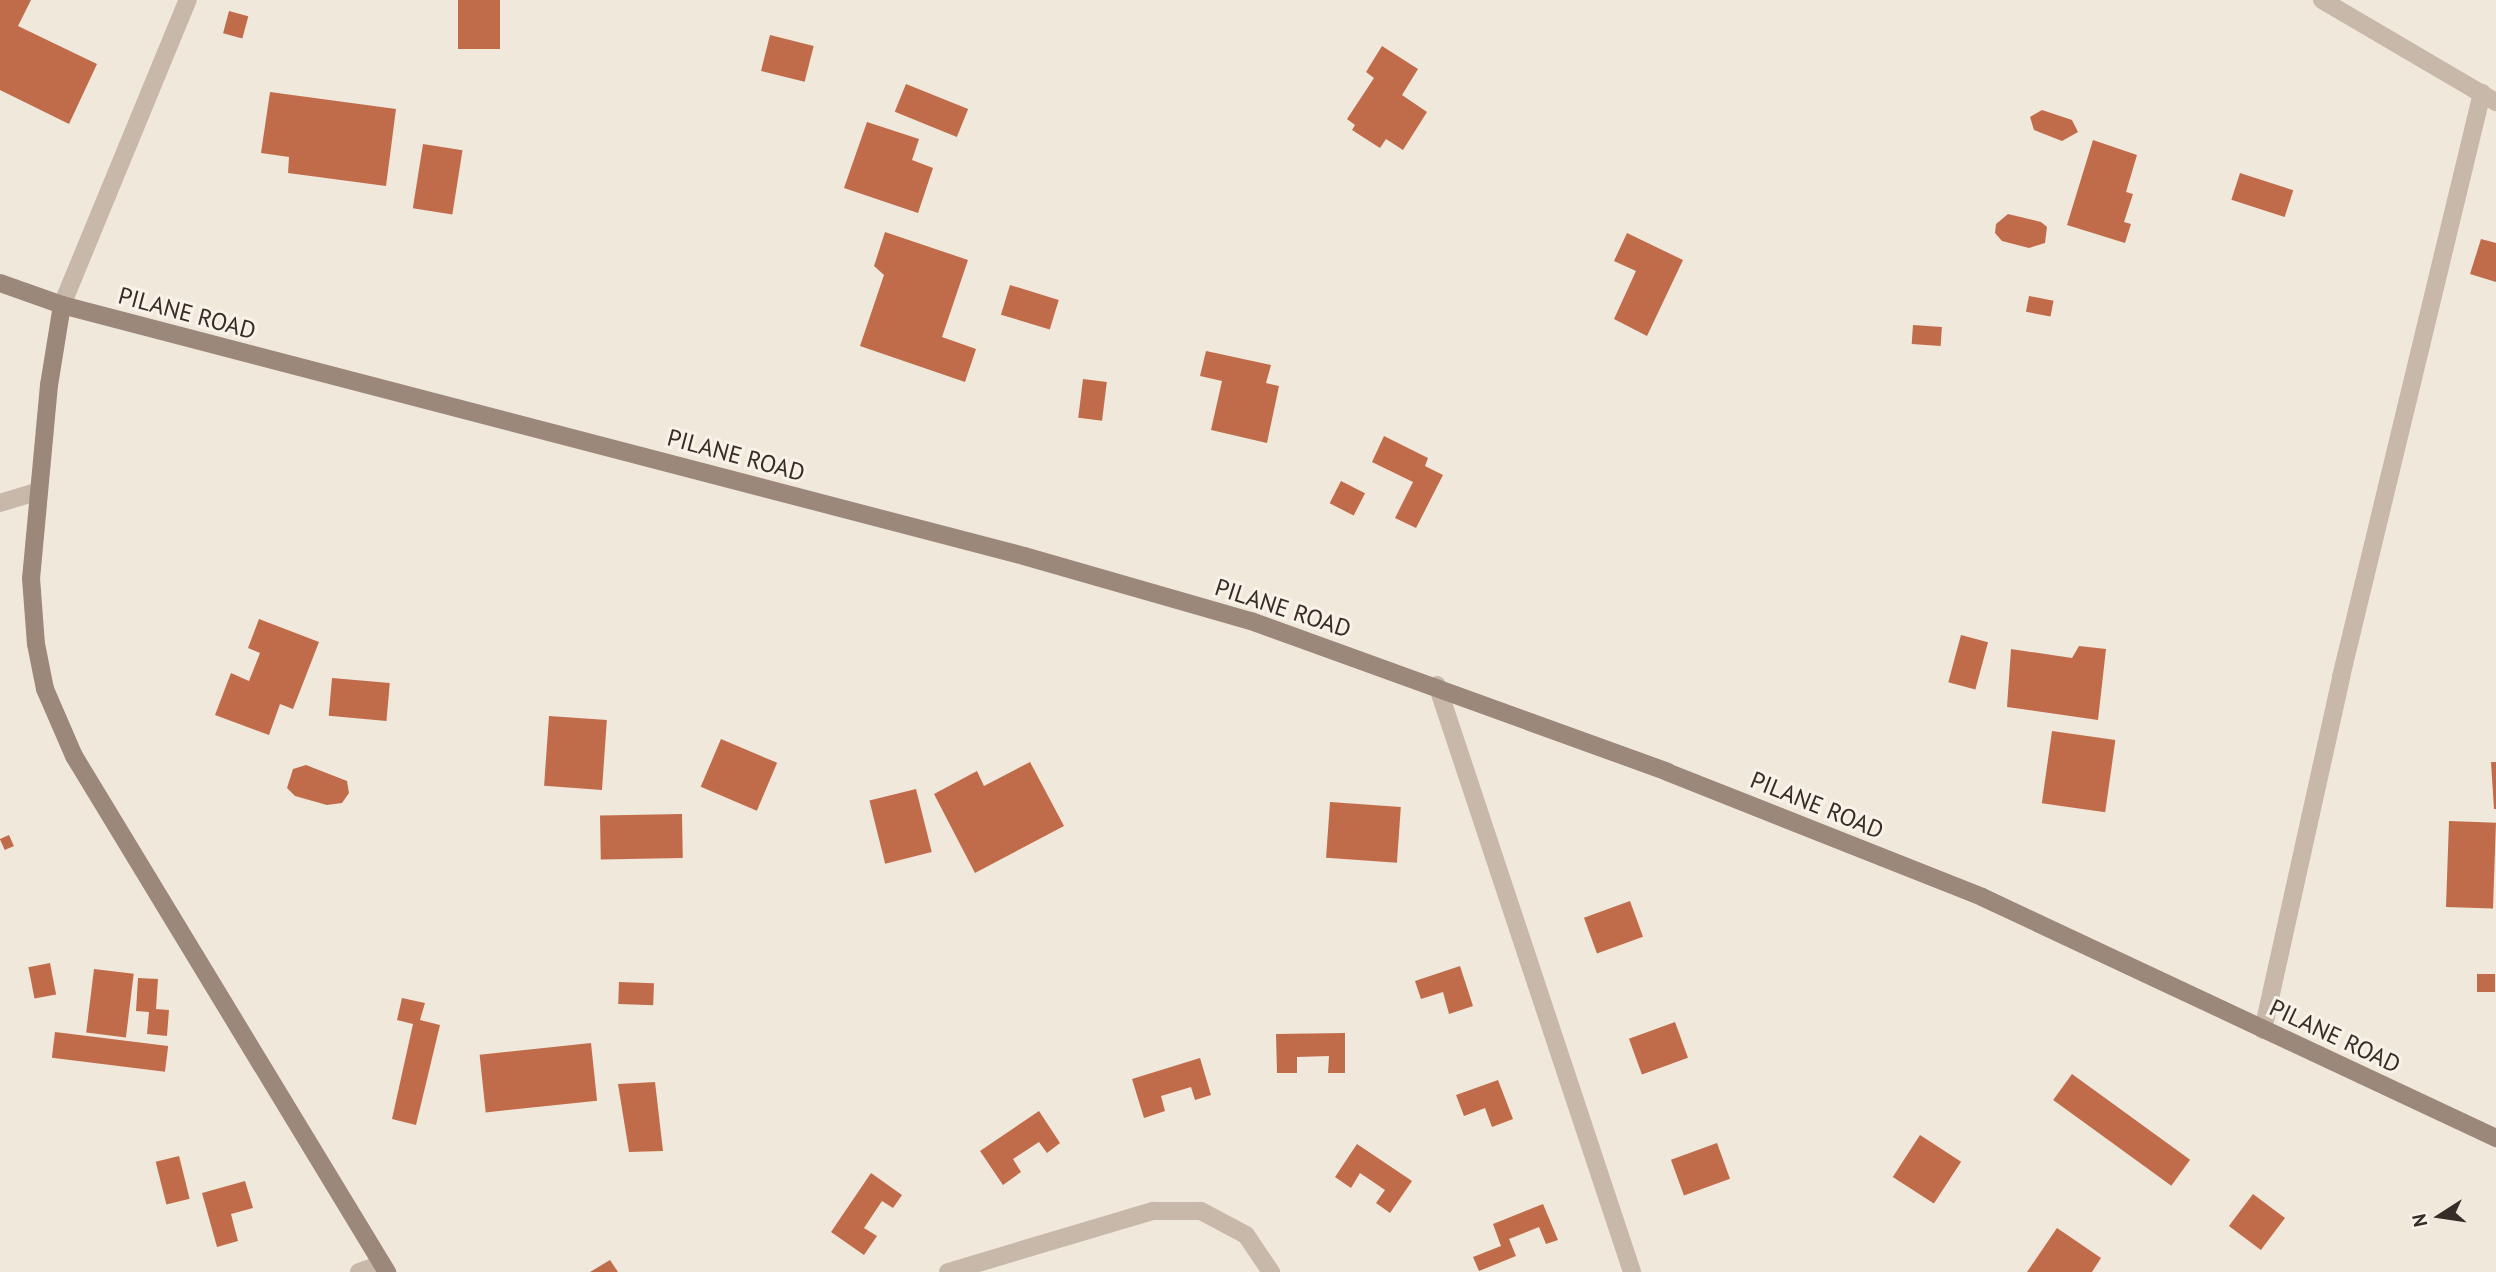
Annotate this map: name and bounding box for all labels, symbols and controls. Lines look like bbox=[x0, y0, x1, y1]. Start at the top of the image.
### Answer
street label: PILANE ROAD bbox=[115, 281, 259, 345]
street label: PILANE ROAD bbox=[664, 423, 808, 487]
street label: PILANE ROAD bbox=[1211, 572, 1355, 644]
street label: PILANE ROAD bbox=[1746, 765, 1888, 845]
street label: PILANE ROAD bbox=[2265, 993, 2405, 1079]
north arrow bbox=[2405, 1181, 2475, 1251]
text: N bbox=[2406, 1212, 2432, 1229]

